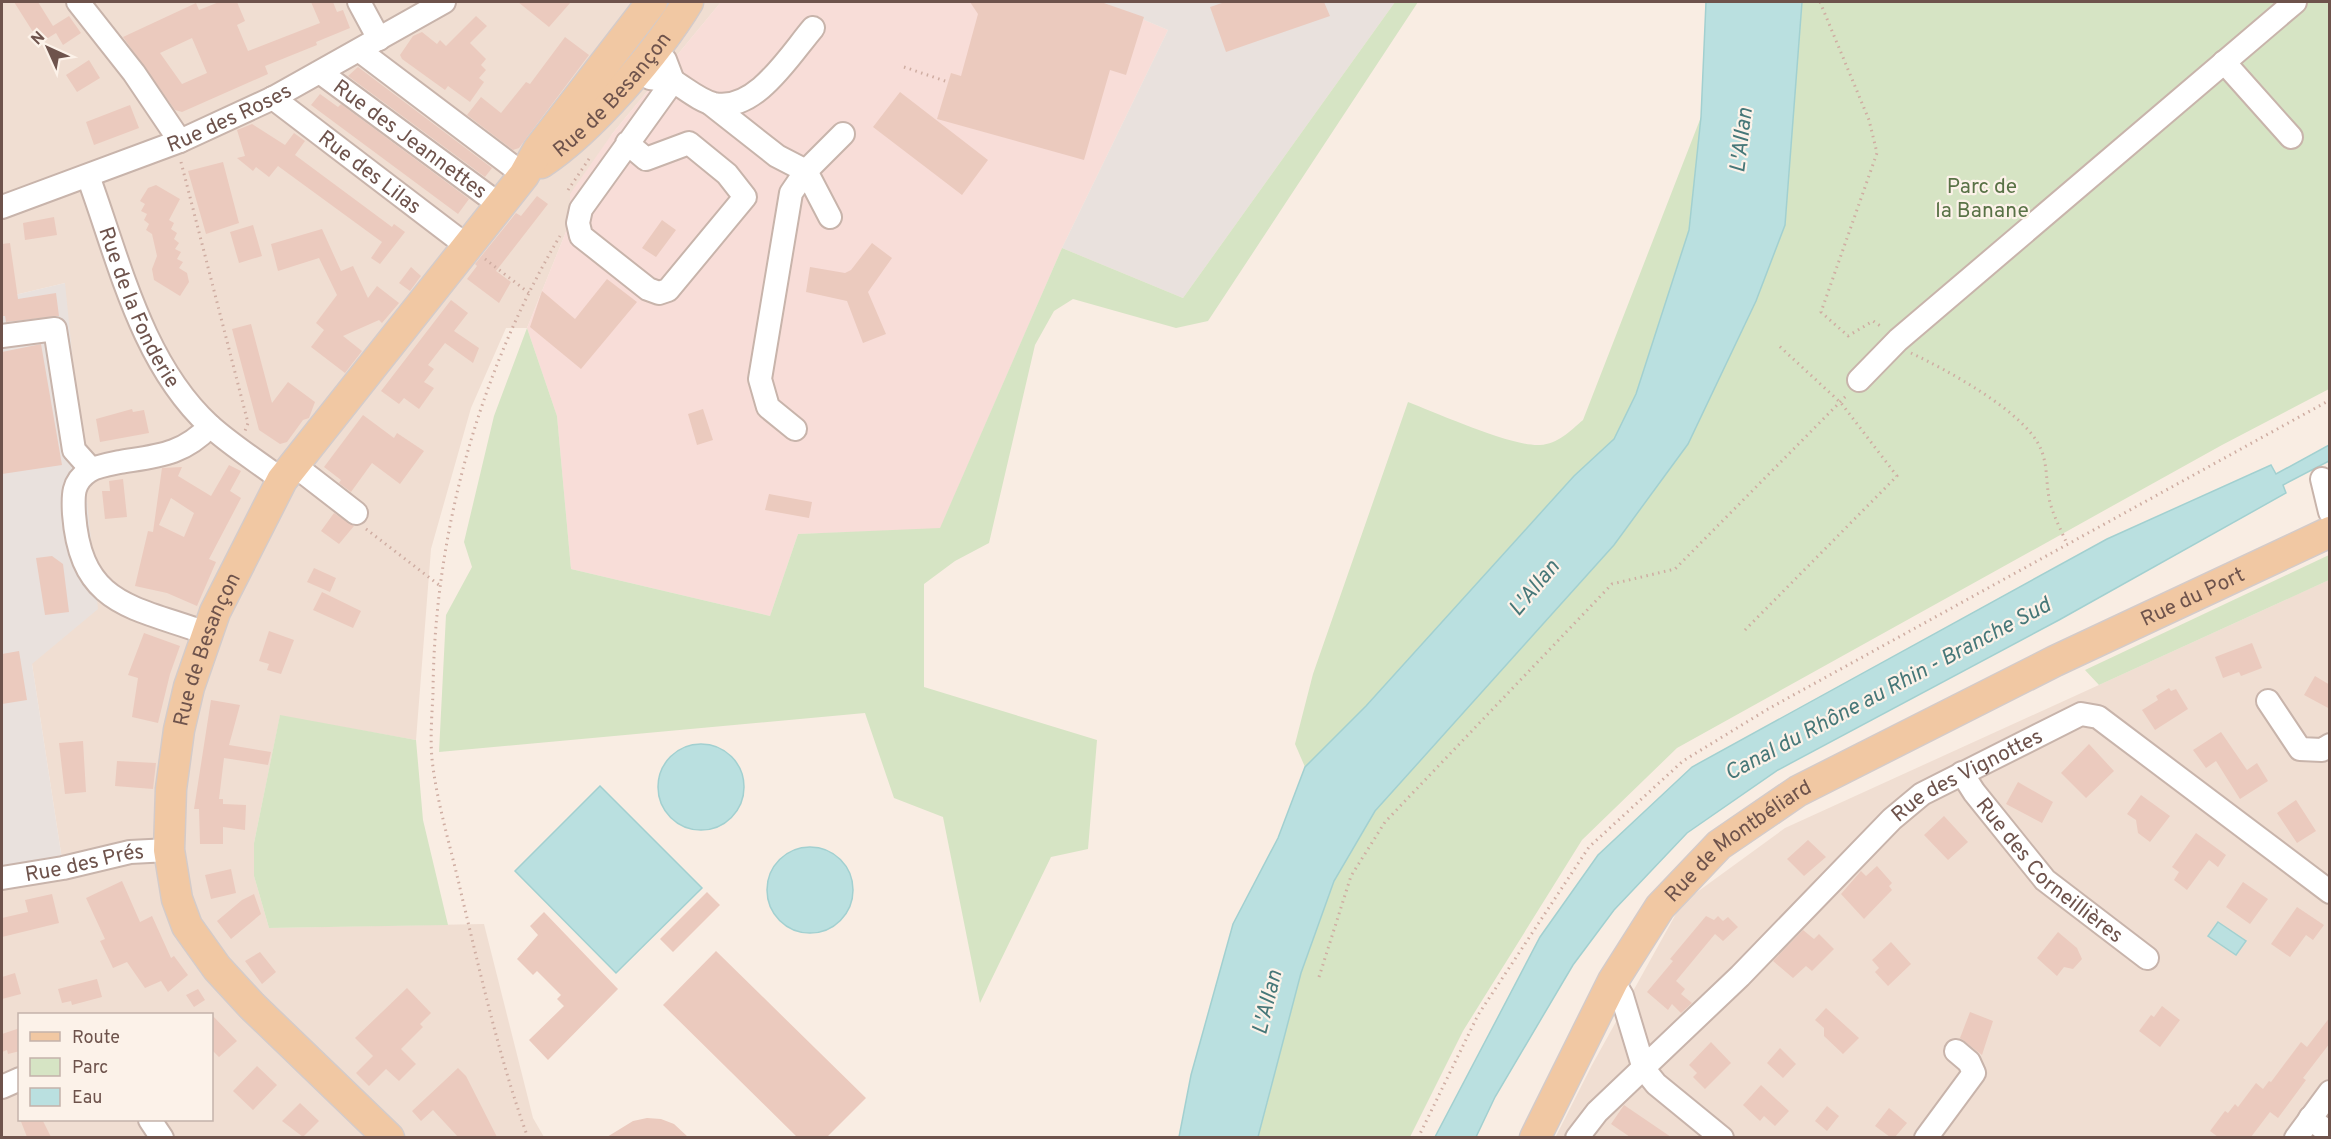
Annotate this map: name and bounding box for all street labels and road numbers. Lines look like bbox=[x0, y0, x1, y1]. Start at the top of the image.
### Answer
street label: Rue de Besançon bbox=[548, 27, 678, 164]
street label: Rue des Jeannettes bbox=[327, 74, 492, 206]
street label: Rue des Roses bbox=[163, 78, 297, 160]
street label: Rue des Lilas bbox=[312, 125, 426, 221]
street label: Rue de la Fonderie bbox=[91, 224, 185, 394]
street label: Rue du Port bbox=[2137, 562, 2249, 634]
street label: Rue de Besançon bbox=[168, 568, 248, 729]
street label: Rue des Vignottes bbox=[1886, 723, 2048, 829]
street label: Rue de Montbéliard bbox=[1659, 774, 1816, 909]
street label: Rue des Corneillières bbox=[1969, 793, 2128, 950]
street label: Rue des Prés bbox=[23, 839, 145, 889]

